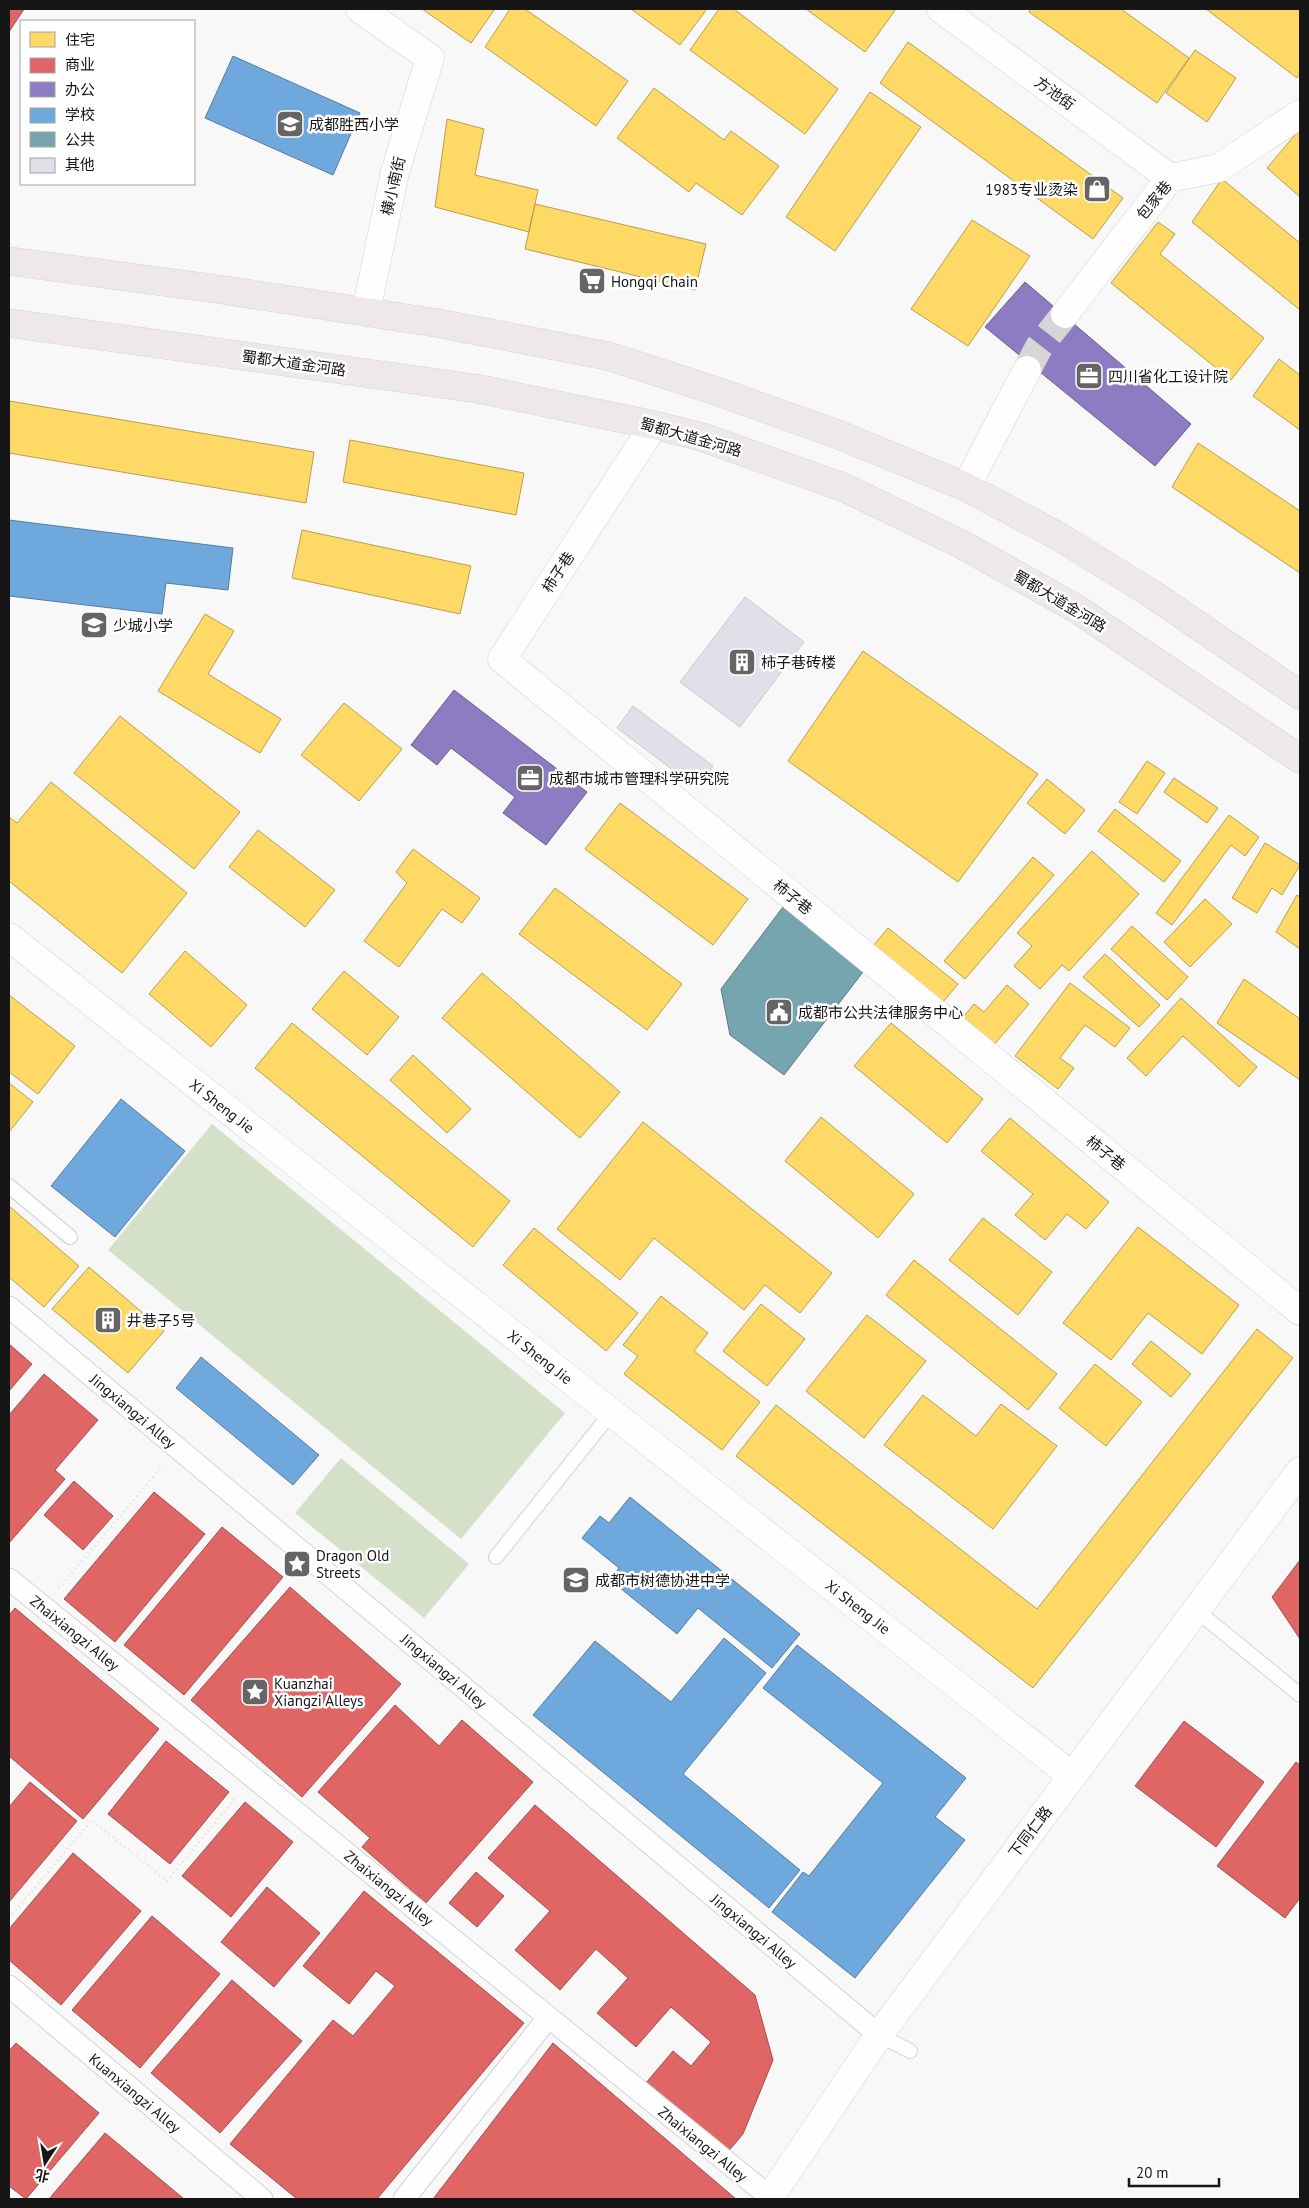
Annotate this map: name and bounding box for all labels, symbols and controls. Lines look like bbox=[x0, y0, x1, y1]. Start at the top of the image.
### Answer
legend bbox=[20, 20, 195, 185]
text: 住宅 bbox=[65, 30, 95, 49]
text: 商业 bbox=[65, 55, 95, 74]
street label: 方池街 bbox=[1031, 72, 1079, 114]
text: 办公 bbox=[65, 80, 95, 99]
text: 学校 bbox=[65, 105, 95, 124]
school or university icon: 成都胜西小学 bbox=[275, 109, 305, 139]
place label: 成都胜西小学 bbox=[309, 115, 399, 134]
text: 公共 bbox=[65, 130, 95, 149]
text: 其他 bbox=[65, 155, 95, 174]
street label: 横小南街 bbox=[377, 155, 409, 217]
shop icon: 1983专业烫染 bbox=[1082, 174, 1112, 204]
street label: 包家巷 bbox=[1132, 177, 1176, 223]
place label: 1983专业烫染 bbox=[985, 180, 1078, 199]
supermarket icon: Hongqi Chain bbox=[577, 266, 607, 296]
place label: Hongqi Chain bbox=[611, 272, 698, 291]
street label: 蜀都大道金河路 bbox=[241, 346, 347, 380]
office icon: 四川省化工设计院 bbox=[1074, 361, 1104, 391]
place label: 四川省化工设计院 bbox=[1108, 367, 1228, 386]
street label: 蜀都大道金河路 bbox=[638, 413, 744, 461]
street label: 柿子巷 bbox=[538, 548, 578, 596]
street label: 蜀都大道金河路 bbox=[1010, 566, 1110, 636]
school or university icon: 少城小学 bbox=[79, 610, 109, 640]
place label: 少城小学 bbox=[113, 616, 173, 635]
building icon: 柿子巷砖楼 bbox=[727, 647, 757, 677]
place label: 柿子巷砖楼 bbox=[761, 653, 836, 672]
office icon: 成都市城市管理科学研究院 bbox=[515, 763, 545, 793]
place label: 成都市城市管理科学研究院 bbox=[549, 769, 729, 788]
street label: 柿子巷 bbox=[770, 875, 816, 919]
public building icon: 成都市公共法律服务中心 bbox=[764, 997, 794, 1027]
place label: 成都市公共法律服务中心 bbox=[798, 1003, 963, 1022]
street label: Xi Sheng Jie bbox=[186, 1075, 258, 1137]
street label: 柿子巷 bbox=[1083, 1131, 1129, 1175]
building icon: 井巷子5号 bbox=[93, 1305, 123, 1335]
place label: 井巷子5号 bbox=[127, 1311, 195, 1330]
street label: Xi Sheng Jie bbox=[504, 1326, 576, 1388]
street label: Jingxiangzi Alley bbox=[85, 1369, 180, 1452]
place label: Dragon Old Streets bbox=[316, 1546, 389, 1582]
place icon: Dragon Old Streets bbox=[282, 1549, 312, 1579]
school or university icon: 成都市树德协进中学 bbox=[561, 1565, 591, 1595]
place label: 成都市树德协进中学 bbox=[595, 1571, 730, 1590]
street label: Xi Sheng Jie bbox=[822, 1576, 894, 1638]
street label: Zhaixiangzi Alley bbox=[27, 1591, 123, 1675]
street label: Jingxiangzi Alley bbox=[396, 1629, 491, 1712]
place label: Kuanzhai Xiangzi Alleys bbox=[274, 1674, 363, 1710]
place icon: Kuanzhai Xiangzi Alleys bbox=[240, 1677, 270, 1707]
street label: 下同仁路 bbox=[1004, 1802, 1056, 1862]
street label: Zhaixiangzi Alley bbox=[341, 1846, 437, 1930]
street label: Jingxiangzi Alley bbox=[706, 1889, 801, 1972]
street label: Kuanxiangzi Alley bbox=[85, 2049, 185, 2137]
street label: Zhaixiangzi Alley bbox=[655, 2102, 751, 2186]
north arrow bbox=[20, 2138, 70, 2188]
scale bar bbox=[1129, 2156, 1219, 2188]
text: 20 m bbox=[1136, 2163, 1169, 2182]
text: 北 bbox=[34, 2165, 51, 2186]

